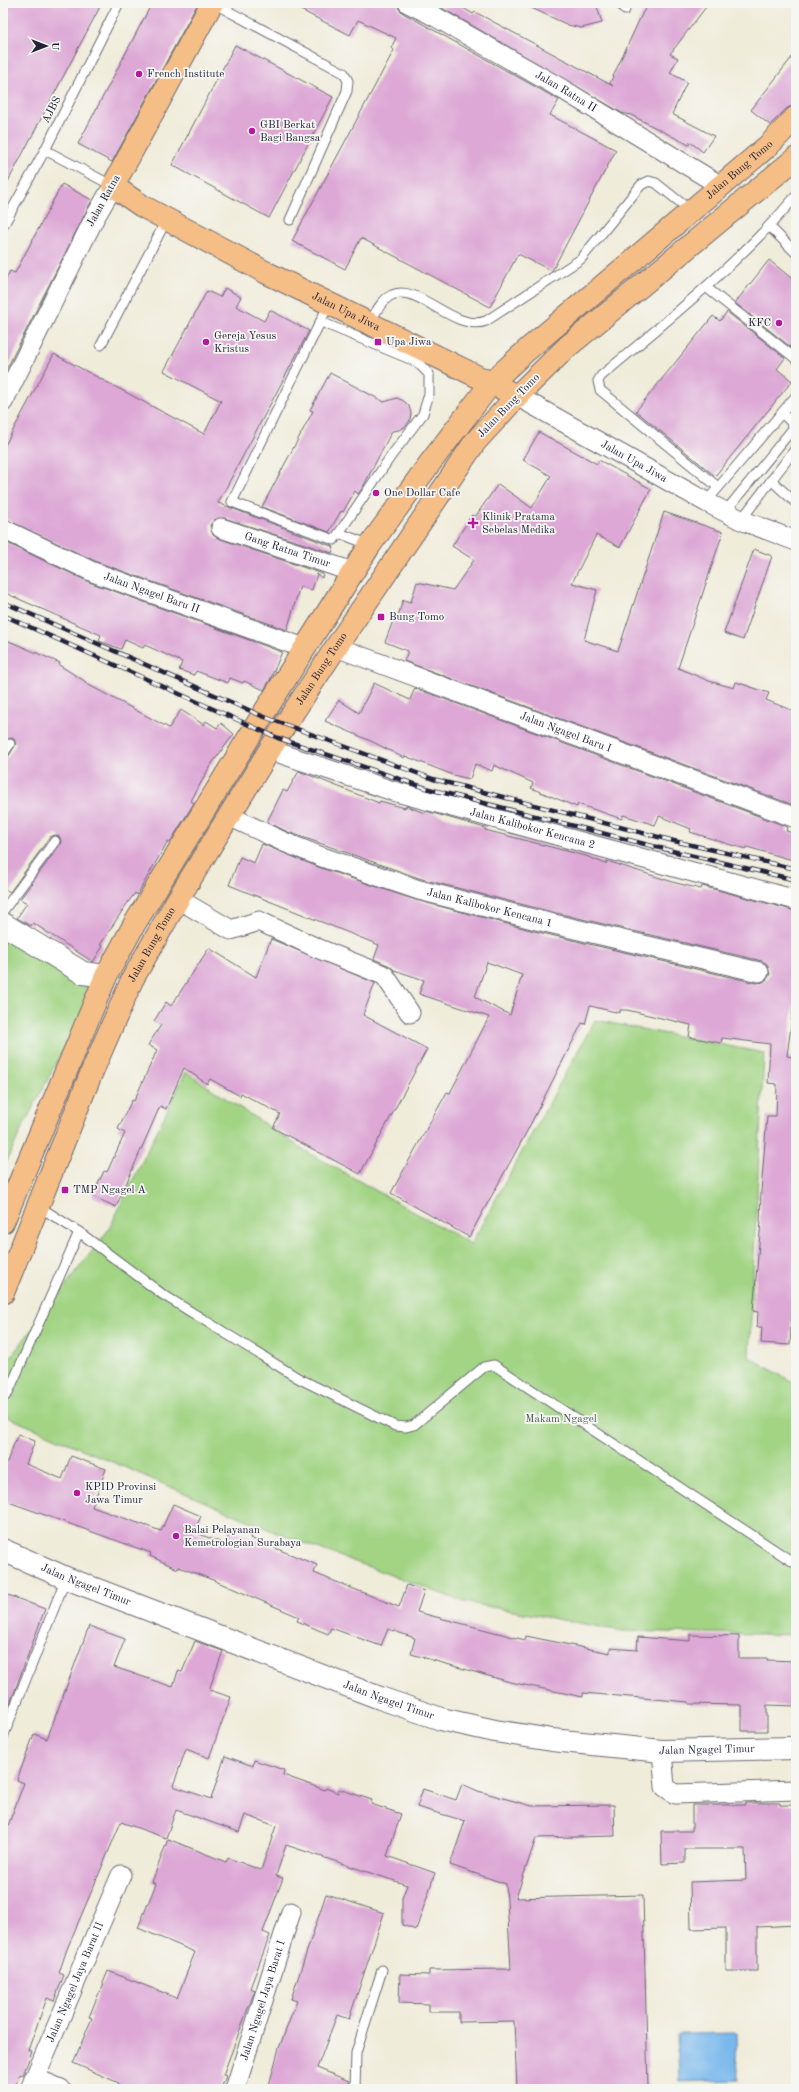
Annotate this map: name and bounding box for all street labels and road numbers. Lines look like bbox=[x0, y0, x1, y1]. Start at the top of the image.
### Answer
street label: Jalan Ratna II bbox=[533, 69, 598, 114]
street label: AJBS bbox=[41, 95, 64, 125]
street label: Jalan Bung Tomo bbox=[704, 139, 775, 201]
street label: Jalan Ratna bbox=[85, 173, 123, 229]
street label: Jalan Upa Jiwa bbox=[310, 290, 382, 333]
street label: Jalan Bung Tomo bbox=[476, 372, 542, 440]
street label: Jalan Upa Jiwa bbox=[599, 439, 669, 485]
street label: Gang Ratna Timur bbox=[243, 531, 332, 570]
street label: Jalan Ngagel Baru II bbox=[102, 571, 201, 615]
street label: Jalan Bung Tomo bbox=[294, 631, 349, 707]
street label: Jalan Ngagel Baru I bbox=[518, 710, 613, 754]
street label: Jalan Kalibokor Kencana 2 bbox=[469, 807, 596, 851]
street label: Jalan Kalibokor Kencana 1 bbox=[426, 887, 553, 929]
street label: Jalan Bung Tomo bbox=[126, 906, 178, 984]
street label: Jalan Ngagel Timur bbox=[39, 1562, 133, 1608]
street label: Jalan Ngagel Timur bbox=[342, 1679, 436, 1722]
street label: Jalan Ngagel Timur bbox=[658, 1743, 755, 1757]
street label: Jalan Ngagel Jaya Barat II bbox=[45, 1920, 106, 2044]
street label: Jalan Ngagel Jaya Barat I bbox=[239, 1939, 287, 2062]

